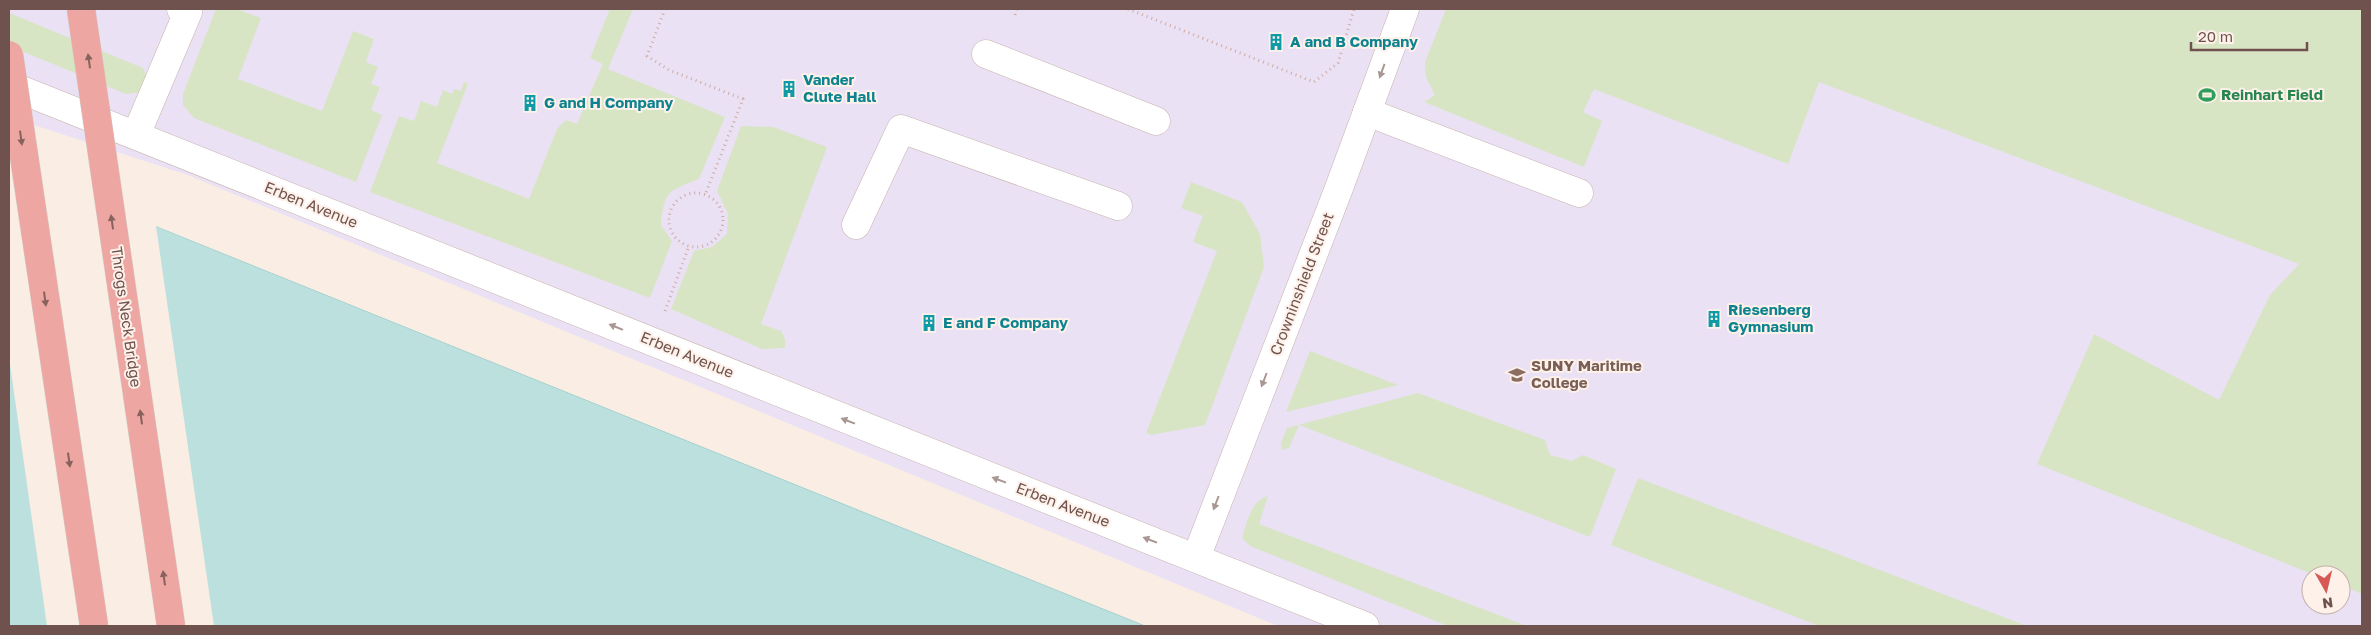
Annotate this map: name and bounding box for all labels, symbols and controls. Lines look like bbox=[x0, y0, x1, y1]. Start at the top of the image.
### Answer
scale bar bbox=[2191, 20, 2307, 52]
text: 20 m bbox=[2198, 27, 2233, 45]
building icon: A and B Company bbox=[1266, 32, 1286, 52]
place label: A and B Company bbox=[1290, 32, 1418, 50]
one-way arrow bbox=[85, 53, 93, 69]
one-way arrow bbox=[1378, 64, 1386, 79]
place label: Vander Clute Hall bbox=[803, 70, 876, 105]
building icon: Vander Clute Hall bbox=[779, 79, 799, 99]
sports icon: Reinhart Field bbox=[2197, 85, 2217, 105]
place label: Reinhart Field bbox=[2221, 85, 2323, 103]
building icon: G and H Company bbox=[520, 93, 540, 113]
place label: G and H Company bbox=[544, 93, 673, 111]
one-way arrow bbox=[17, 130, 25, 146]
street label: Erben Avenue bbox=[262, 177, 361, 231]
street label: Crowninshield Street bbox=[1266, 210, 1337, 357]
one-way arrow bbox=[108, 213, 116, 229]
street label: Throgs Neck Bridge bbox=[108, 245, 146, 389]
one-way arrow bbox=[41, 291, 49, 307]
place label: Riesenberg Gymnasium bbox=[1728, 300, 1814, 335]
building icon: Riesenberg Gymnasium bbox=[1704, 309, 1724, 329]
building icon: E and F Company bbox=[919, 313, 939, 333]
place label: E and F Company bbox=[943, 313, 1068, 331]
one-way arrow bbox=[609, 322, 623, 330]
street label: Erben Avenue bbox=[638, 327, 737, 381]
place label: SUNY Maritime College bbox=[1531, 356, 1642, 391]
school or university icon: SUNY Maritime College bbox=[1507, 365, 1527, 385]
one-way arrow bbox=[1260, 373, 1268, 388]
one-way arrow bbox=[137, 409, 145, 425]
one-way arrow bbox=[841, 416, 855, 424]
one-way arrow bbox=[65, 452, 73, 468]
one-way arrow bbox=[991, 476, 1006, 484]
street label: Erben Avenue bbox=[1014, 478, 1113, 530]
one-way arrow bbox=[1212, 496, 1220, 510]
one-way arrow bbox=[1143, 535, 1157, 543]
north arrow bbox=[2301, 565, 2351, 615]
one-way arrow bbox=[160, 570, 168, 586]
text: N bbox=[2321, 594, 2334, 613]

